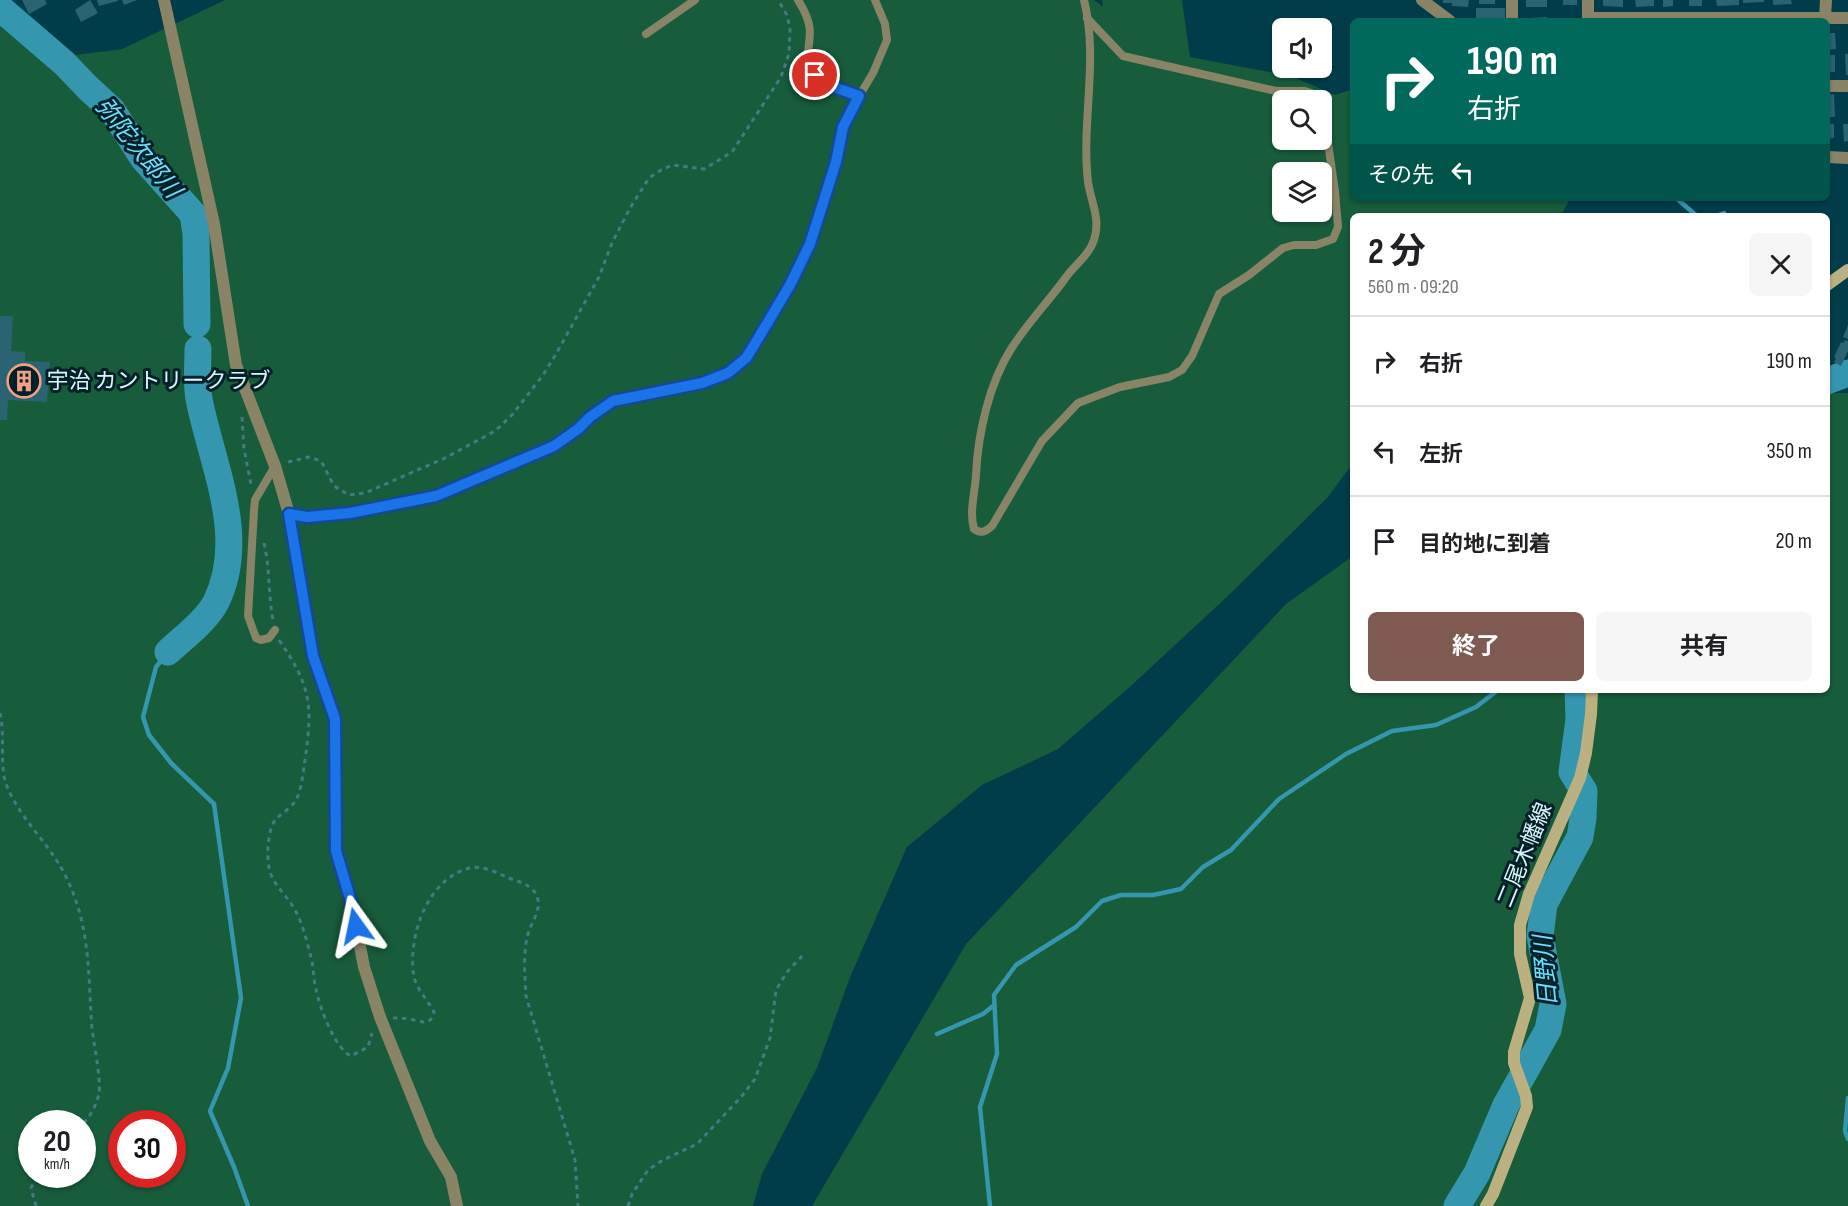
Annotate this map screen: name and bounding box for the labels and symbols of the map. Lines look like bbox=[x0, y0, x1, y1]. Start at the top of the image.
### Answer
pin bbox=[789, 49, 840, 100]
water label: 弥陀次郎川 bbox=[89, 92, 189, 206]
building icon: 宇治 カントリークラブ bbox=[6, 363, 42, 399]
place label: 宇治 カントリークラブ bbox=[47, 368, 271, 395]
street label: 二尾木幡線 bbox=[1492, 799, 1558, 911]
position arrow bbox=[324, 894, 388, 958]
water label: 日野川 bbox=[1528, 931, 1564, 1008]
speed limit sign: 30 bbox=[108, 1110, 186, 1188]

